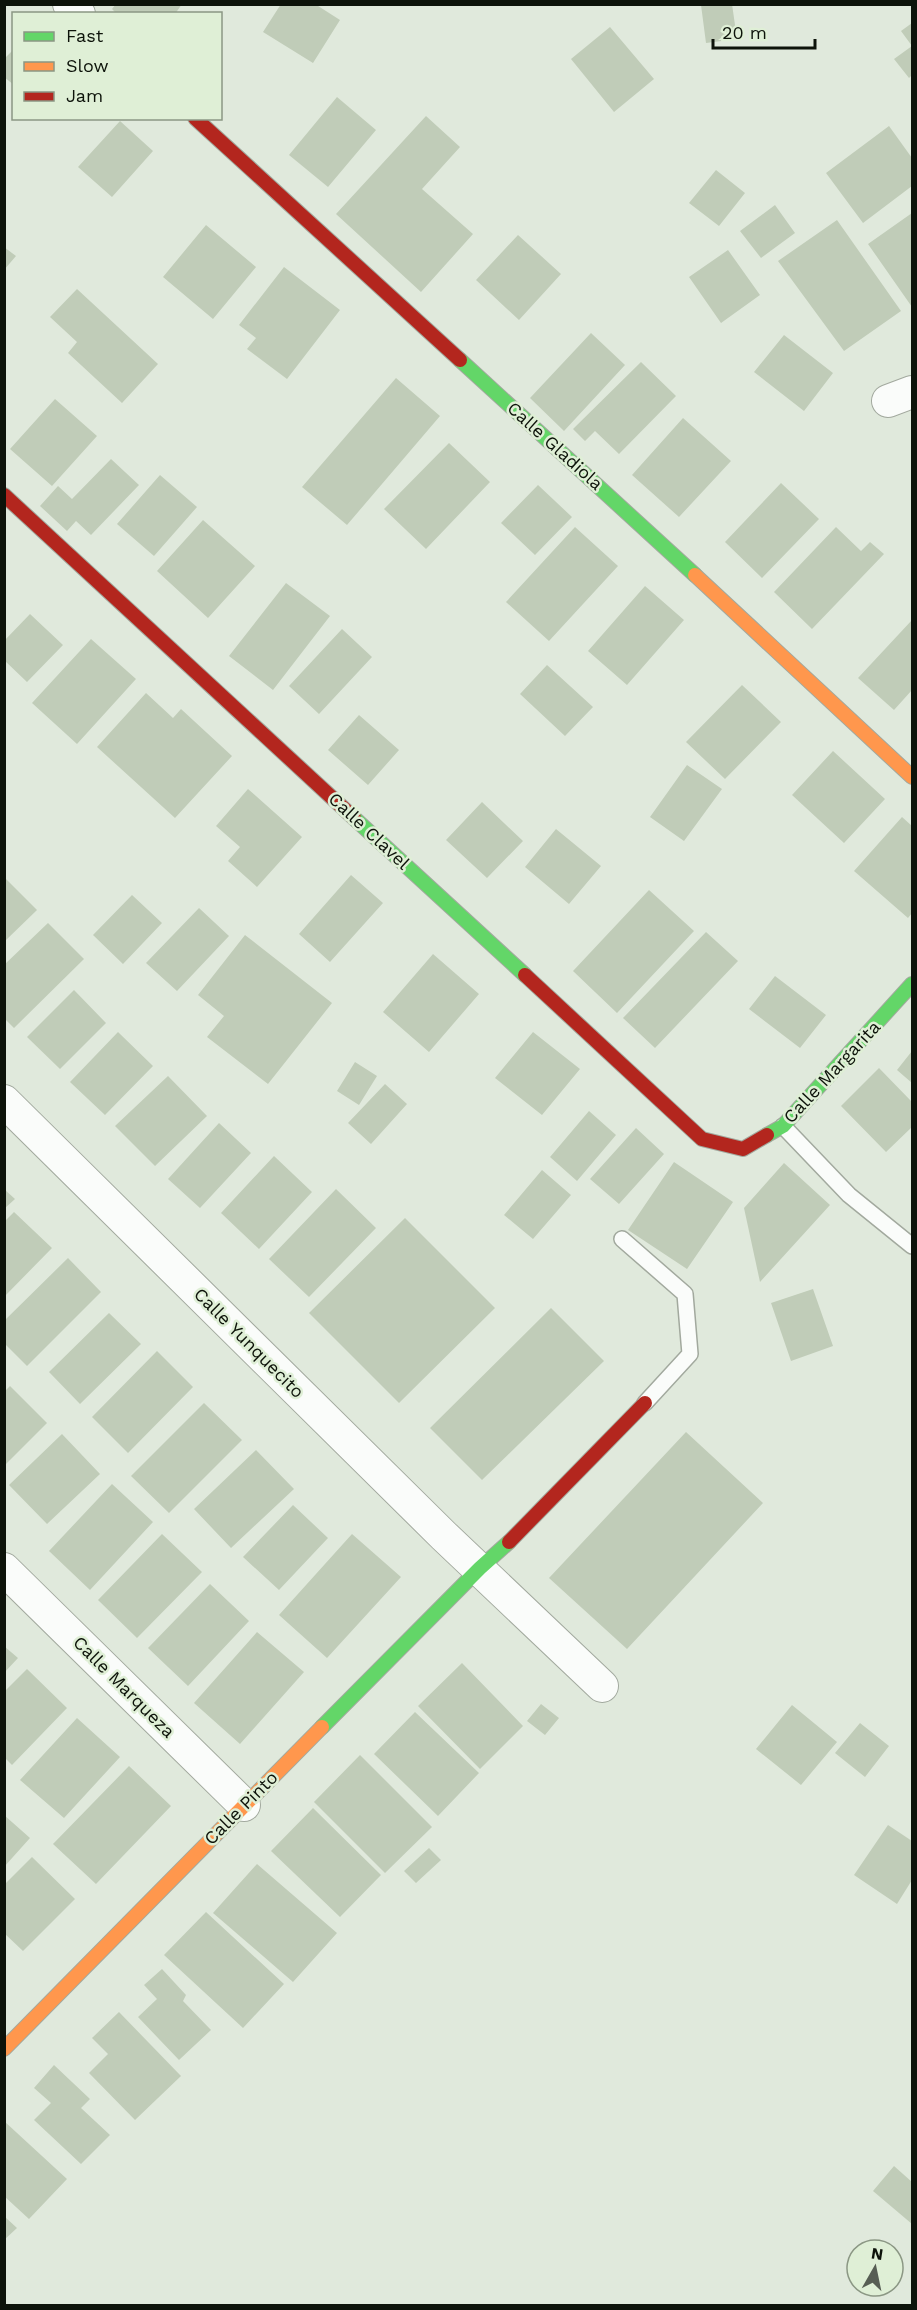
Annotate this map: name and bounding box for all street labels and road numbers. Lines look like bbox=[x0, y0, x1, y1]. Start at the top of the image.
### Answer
street label: Calle Gladiola bbox=[503, 397, 607, 494]
street label: Calle Clavel bbox=[324, 788, 415, 874]
street label: Calle Margarita bbox=[779, 1016, 884, 1127]
street label: Calle Yunquecito bbox=[190, 1283, 309, 1402]
street label: Calle Marqueza bbox=[69, 1631, 180, 1742]
street label: Calle Pinto bbox=[200, 1767, 282, 1849]

